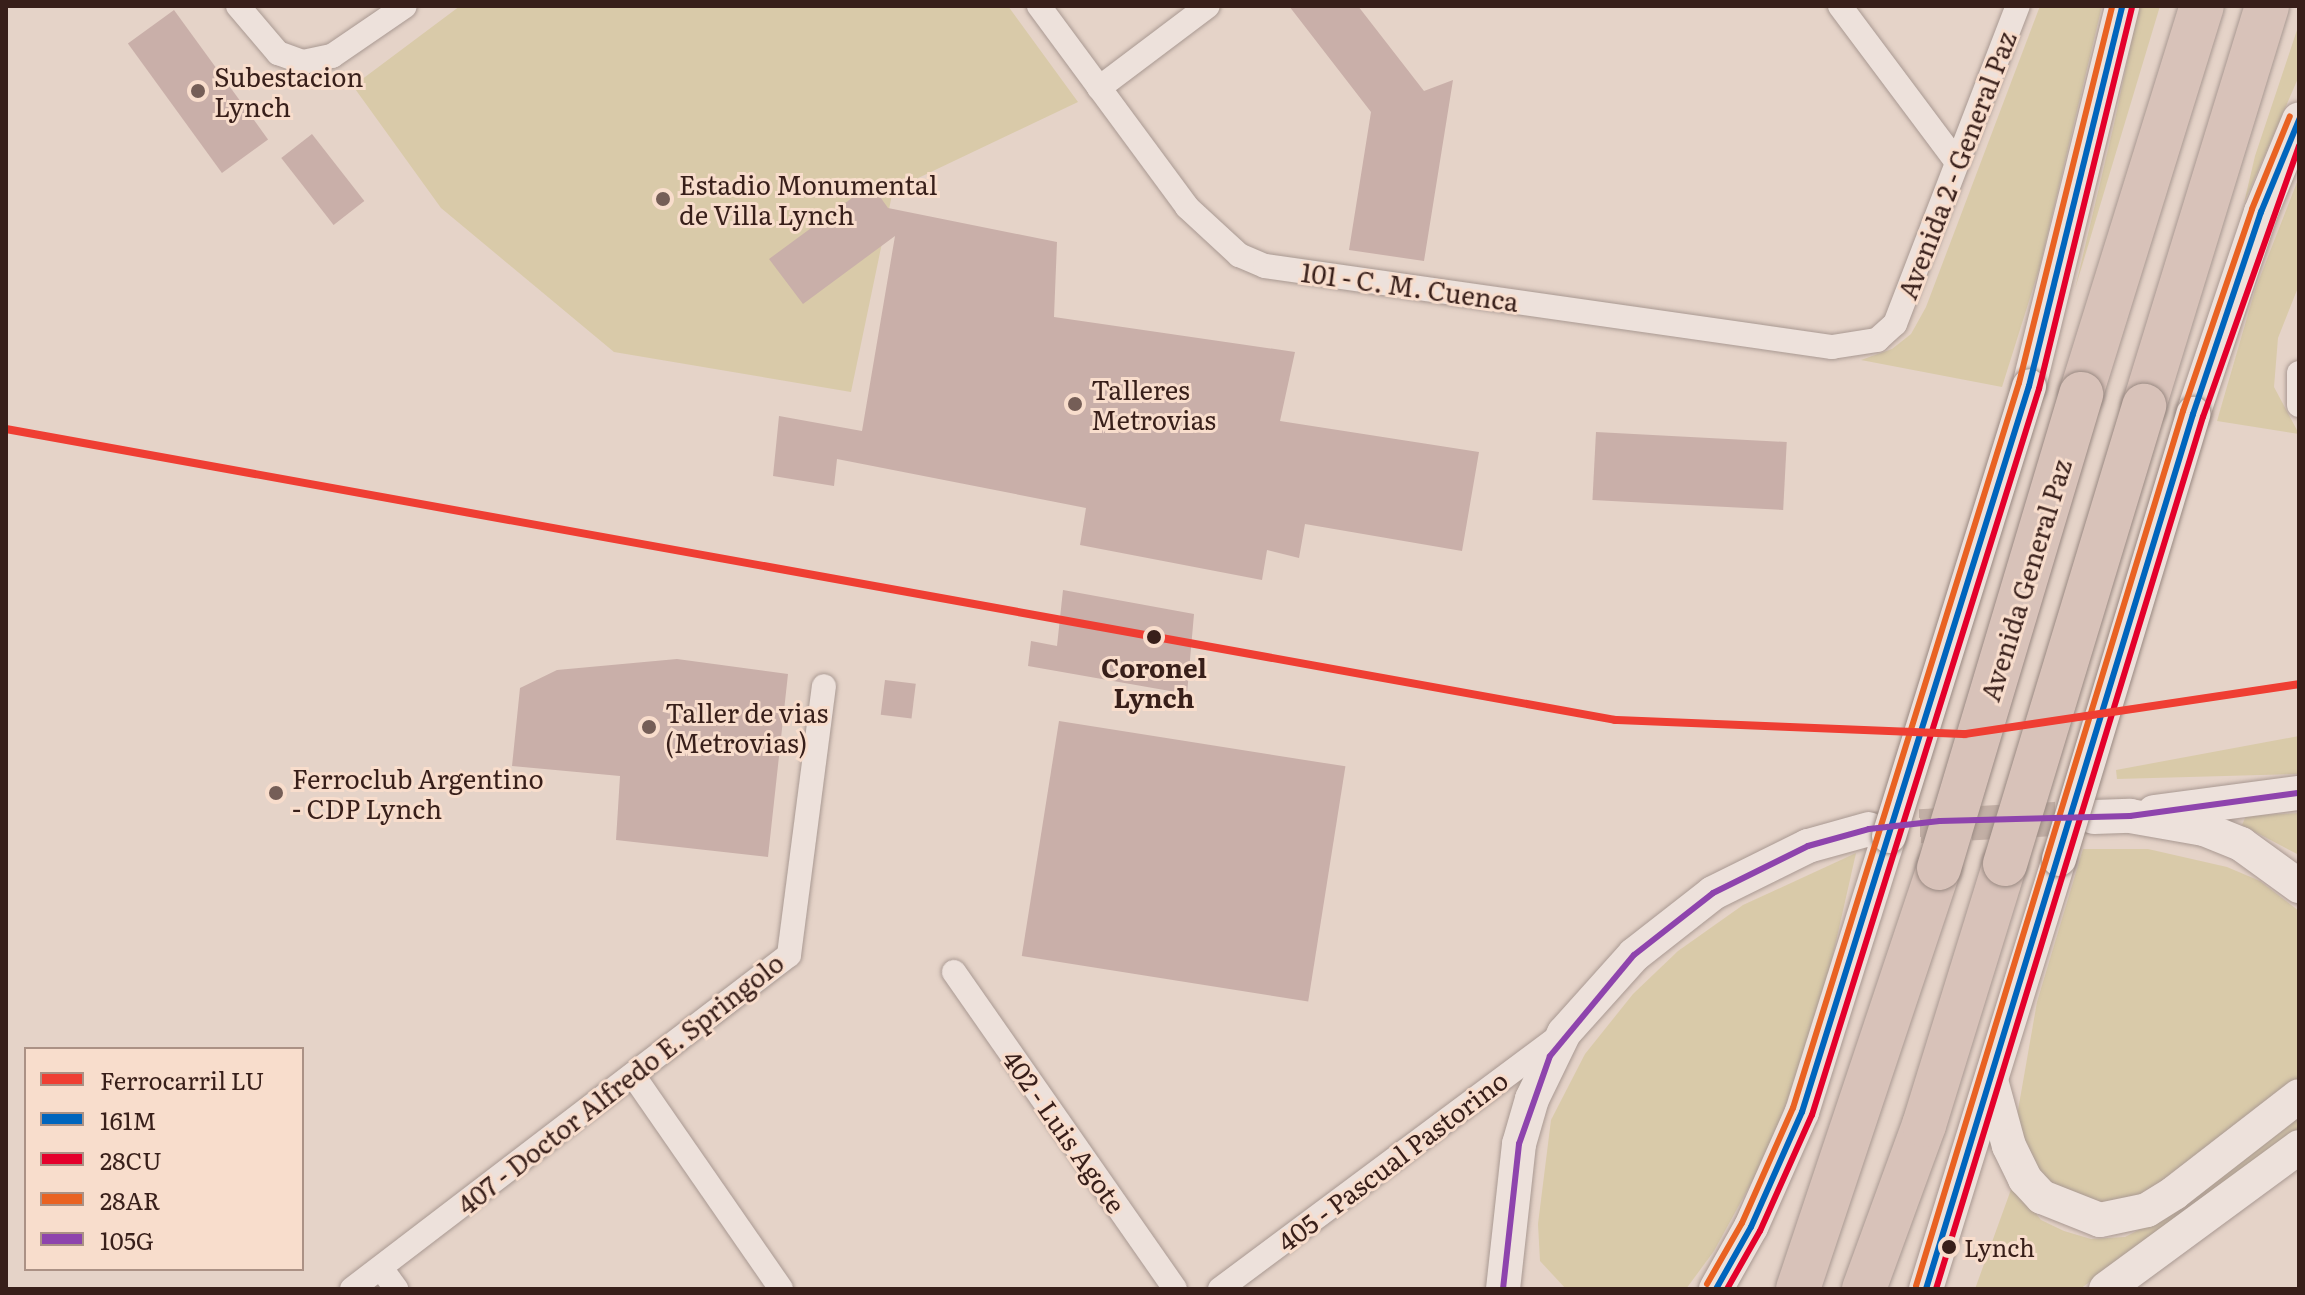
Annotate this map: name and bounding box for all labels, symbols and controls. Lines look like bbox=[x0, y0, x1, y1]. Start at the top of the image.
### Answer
street label: Avenida 2 - General Paz bbox=[1891, 27, 2021, 303]
place label: Subestacion Lynch bbox=[214, 60, 364, 122]
marker: Subestacion Lynch bbox=[189, 82, 207, 100]
place label: Estadio Monumental de Villa Lynch bbox=[679, 168, 937, 230]
marker: Estadio Monumental de Villa Lynch bbox=[654, 190, 672, 208]
street label: 101 - C. M. Cuenca bbox=[1299, 255, 1521, 317]
place label: Talleres Metrovias bbox=[1091, 373, 1216, 434]
marker: Talleres Metrovias bbox=[1066, 395, 1084, 413]
street label: Avenida General Paz bbox=[1973, 455, 2077, 705]
marker: Coronel Lynch bbox=[1143, 626, 1165, 648]
place label: Coronel Lynch bbox=[1101, 651, 1207, 712]
place label: Taller de vias (Metrovias) bbox=[665, 696, 828, 758]
marker: Taller de vias (Metrovias) bbox=[640, 718, 658, 736]
place label: Ferroclub Argentino - CDP Lynch bbox=[292, 762, 544, 824]
marker: Ferroclub Argentino - CDP Lynch bbox=[267, 784, 285, 802]
street label: 407 - Doctor Alfredo E. Springolo bbox=[451, 946, 789, 1220]
street label: 402 - Luis Agote bbox=[997, 1043, 1133, 1219]
legend bbox=[24, 1047, 304, 1271]
text: Ferrocarril LU bbox=[100, 1062, 264, 1097]
street label: 405 - Pascual Pastorino bbox=[1271, 1063, 1513, 1257]
text: 161M bbox=[100, 1102, 157, 1137]
text: 28CU bbox=[100, 1142, 162, 1177]
text: 28AR bbox=[100, 1182, 160, 1217]
text: 105G bbox=[100, 1222, 154, 1257]
place label: Lynch bbox=[1964, 1233, 2035, 1261]
marker: Lynch bbox=[1941, 1239, 1957, 1255]

